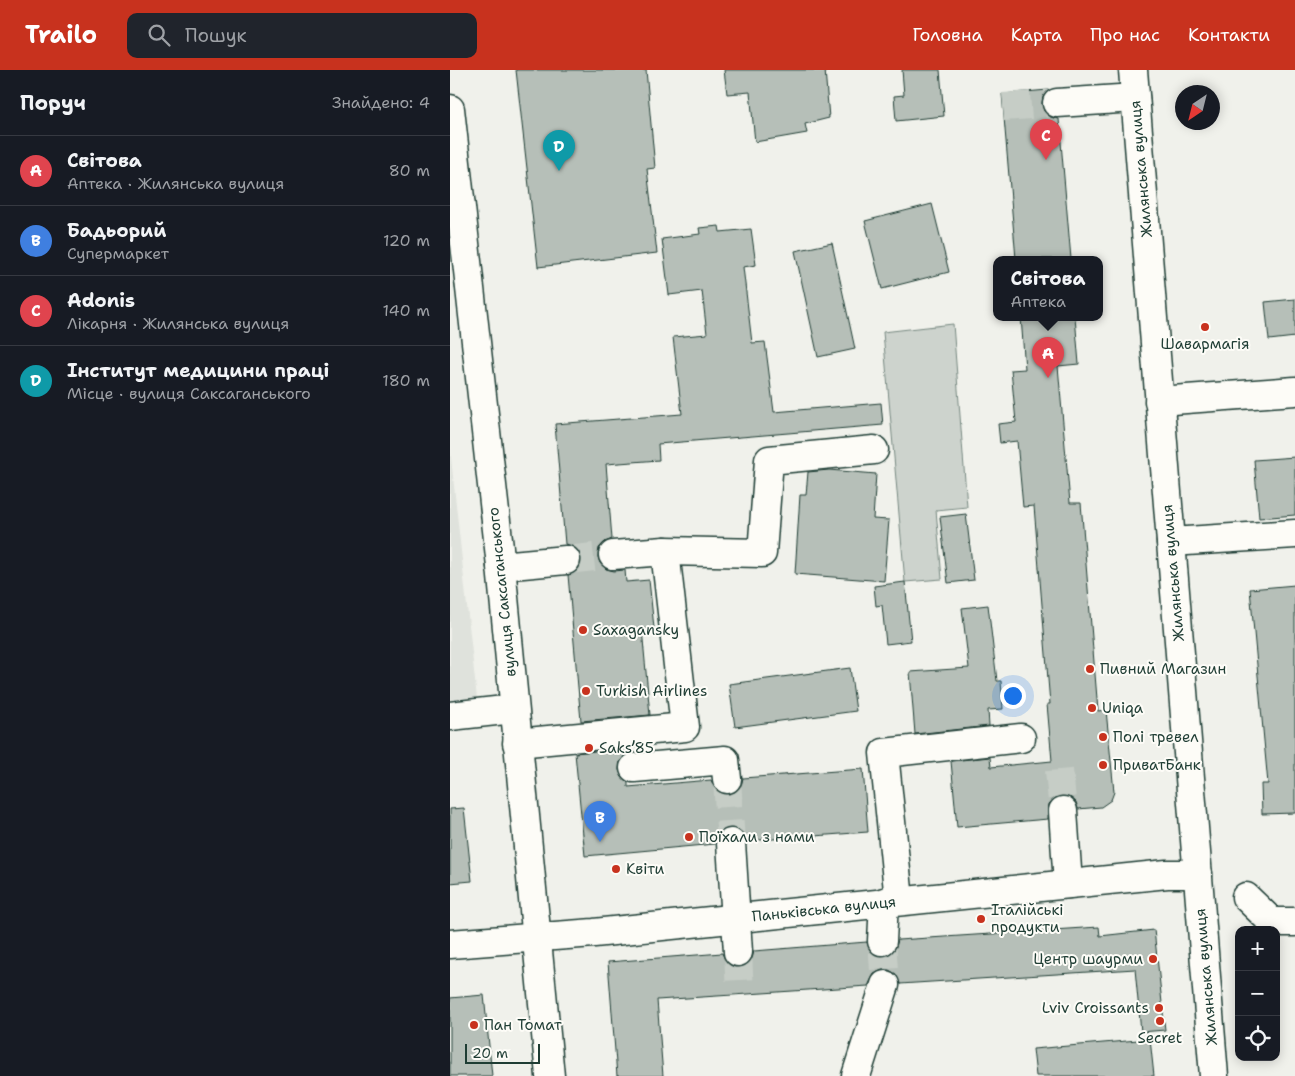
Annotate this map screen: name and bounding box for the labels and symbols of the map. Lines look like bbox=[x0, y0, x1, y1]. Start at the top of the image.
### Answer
north arrow bbox=[1175, 85, 1220, 130]
street label: Жилянська вулиця bbox=[1125, 100, 1157, 238]
pin: C bbox=[1030, 119, 1062, 160]
pin: D bbox=[543, 130, 575, 171]
marker: Шавармагія bbox=[1199, 321, 1211, 333]
place label: Шавармагія bbox=[1161, 334, 1249, 354]
pin: A bbox=[1032, 337, 1064, 378]
street label: Жилянська вулиця bbox=[1157, 504, 1189, 642]
street label: вулиця Саксаганського bbox=[483, 506, 521, 678]
place label: Saxagansky bbox=[593, 620, 679, 640]
marker: Saxagansky bbox=[577, 624, 589, 636]
place label: Пивний Магазин bbox=[1100, 659, 1226, 679]
marker: Пивний Магазин bbox=[1084, 663, 1096, 675]
place label: Turkish Airlines bbox=[596, 681, 707, 701]
your location bbox=[1000, 683, 1026, 709]
marker: Turkish Airlines bbox=[580, 685, 592, 697]
place label: Uniqa bbox=[1102, 698, 1144, 718]
marker: Uniqa bbox=[1086, 702, 1098, 714]
place label: Полі тревел bbox=[1113, 727, 1199, 747]
marker: Полі тревел bbox=[1097, 731, 1109, 743]
place label: Saks’85 bbox=[599, 738, 654, 758]
marker: Saks’85 bbox=[583, 742, 595, 754]
place label: ПриватБанк bbox=[1113, 755, 1201, 775]
marker: ПриватБанк bbox=[1097, 759, 1109, 771]
pin: B bbox=[584, 801, 616, 842]
place label: Поїхали з нами bbox=[699, 827, 815, 847]
marker: Поїхали з нами bbox=[683, 831, 695, 843]
place label: Квіти bbox=[626, 859, 664, 879]
marker: Квіти bbox=[610, 863, 622, 875]
street label: Паньківська вулиця bbox=[751, 891, 897, 927]
place label: Італійські продукти bbox=[991, 900, 1064, 937]
street label: Жилянська вулиця bbox=[1190, 908, 1222, 1046]
marker: Італійські продукти bbox=[975, 913, 987, 925]
place label: Центр шаурми bbox=[1033, 949, 1143, 969]
marker: Центр шаурми bbox=[1147, 953, 1159, 965]
place label: Lviv Croissants bbox=[1042, 998, 1149, 1018]
marker: Lviv Croissants bbox=[1153, 1002, 1165, 1014]
place label: Пан Томат bbox=[484, 1015, 562, 1035]
marker: Secret bbox=[1154, 1015, 1166, 1027]
marker: Пан Томат bbox=[468, 1019, 480, 1031]
place label: Secret bbox=[1138, 1028, 1182, 1048]
scale bar bbox=[465, 1041, 540, 1064]

